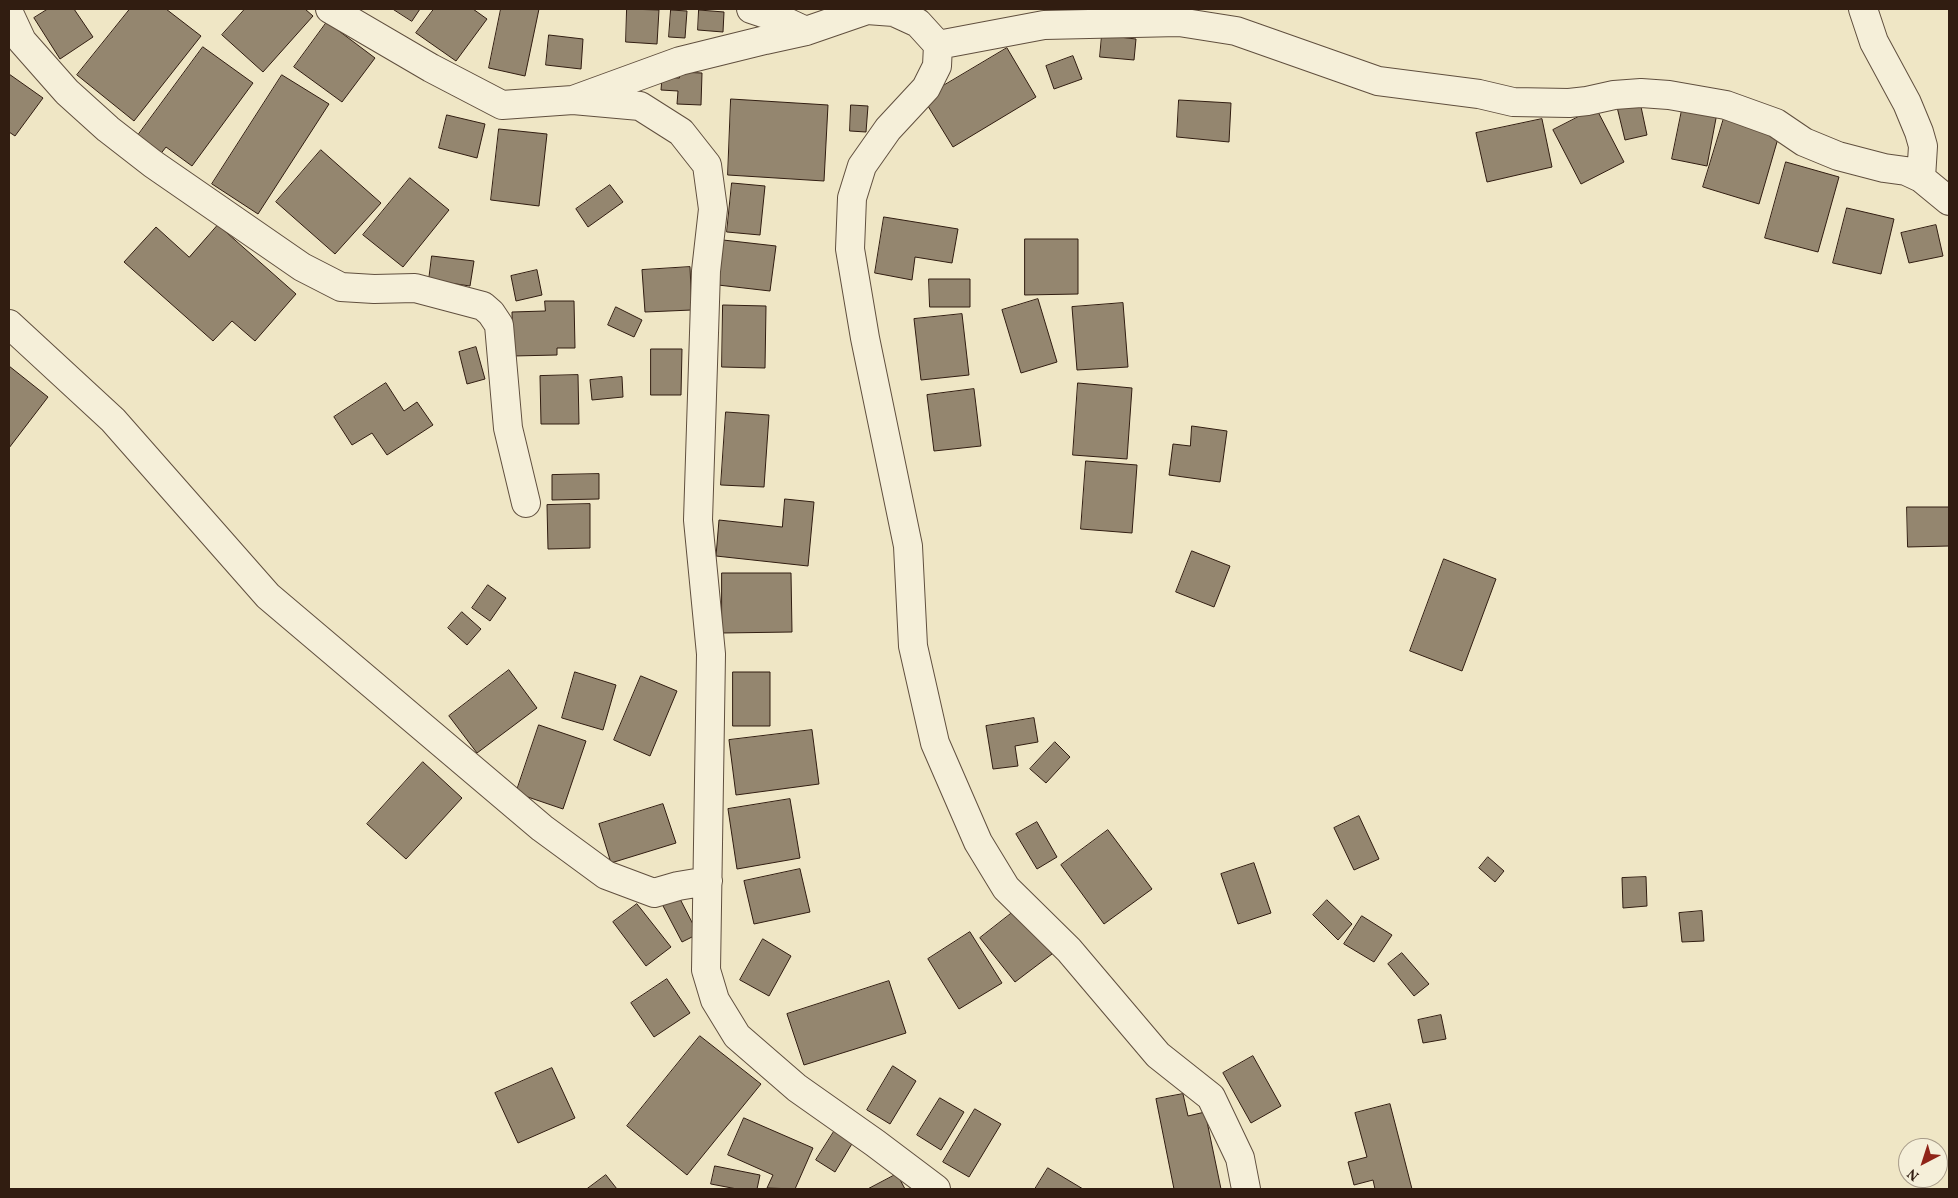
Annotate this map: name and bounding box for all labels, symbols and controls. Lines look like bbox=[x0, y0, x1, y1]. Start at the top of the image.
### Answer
north arrow bbox=[1898, 1138, 1948, 1188]
text: N bbox=[1904, 1164, 1924, 1185]

